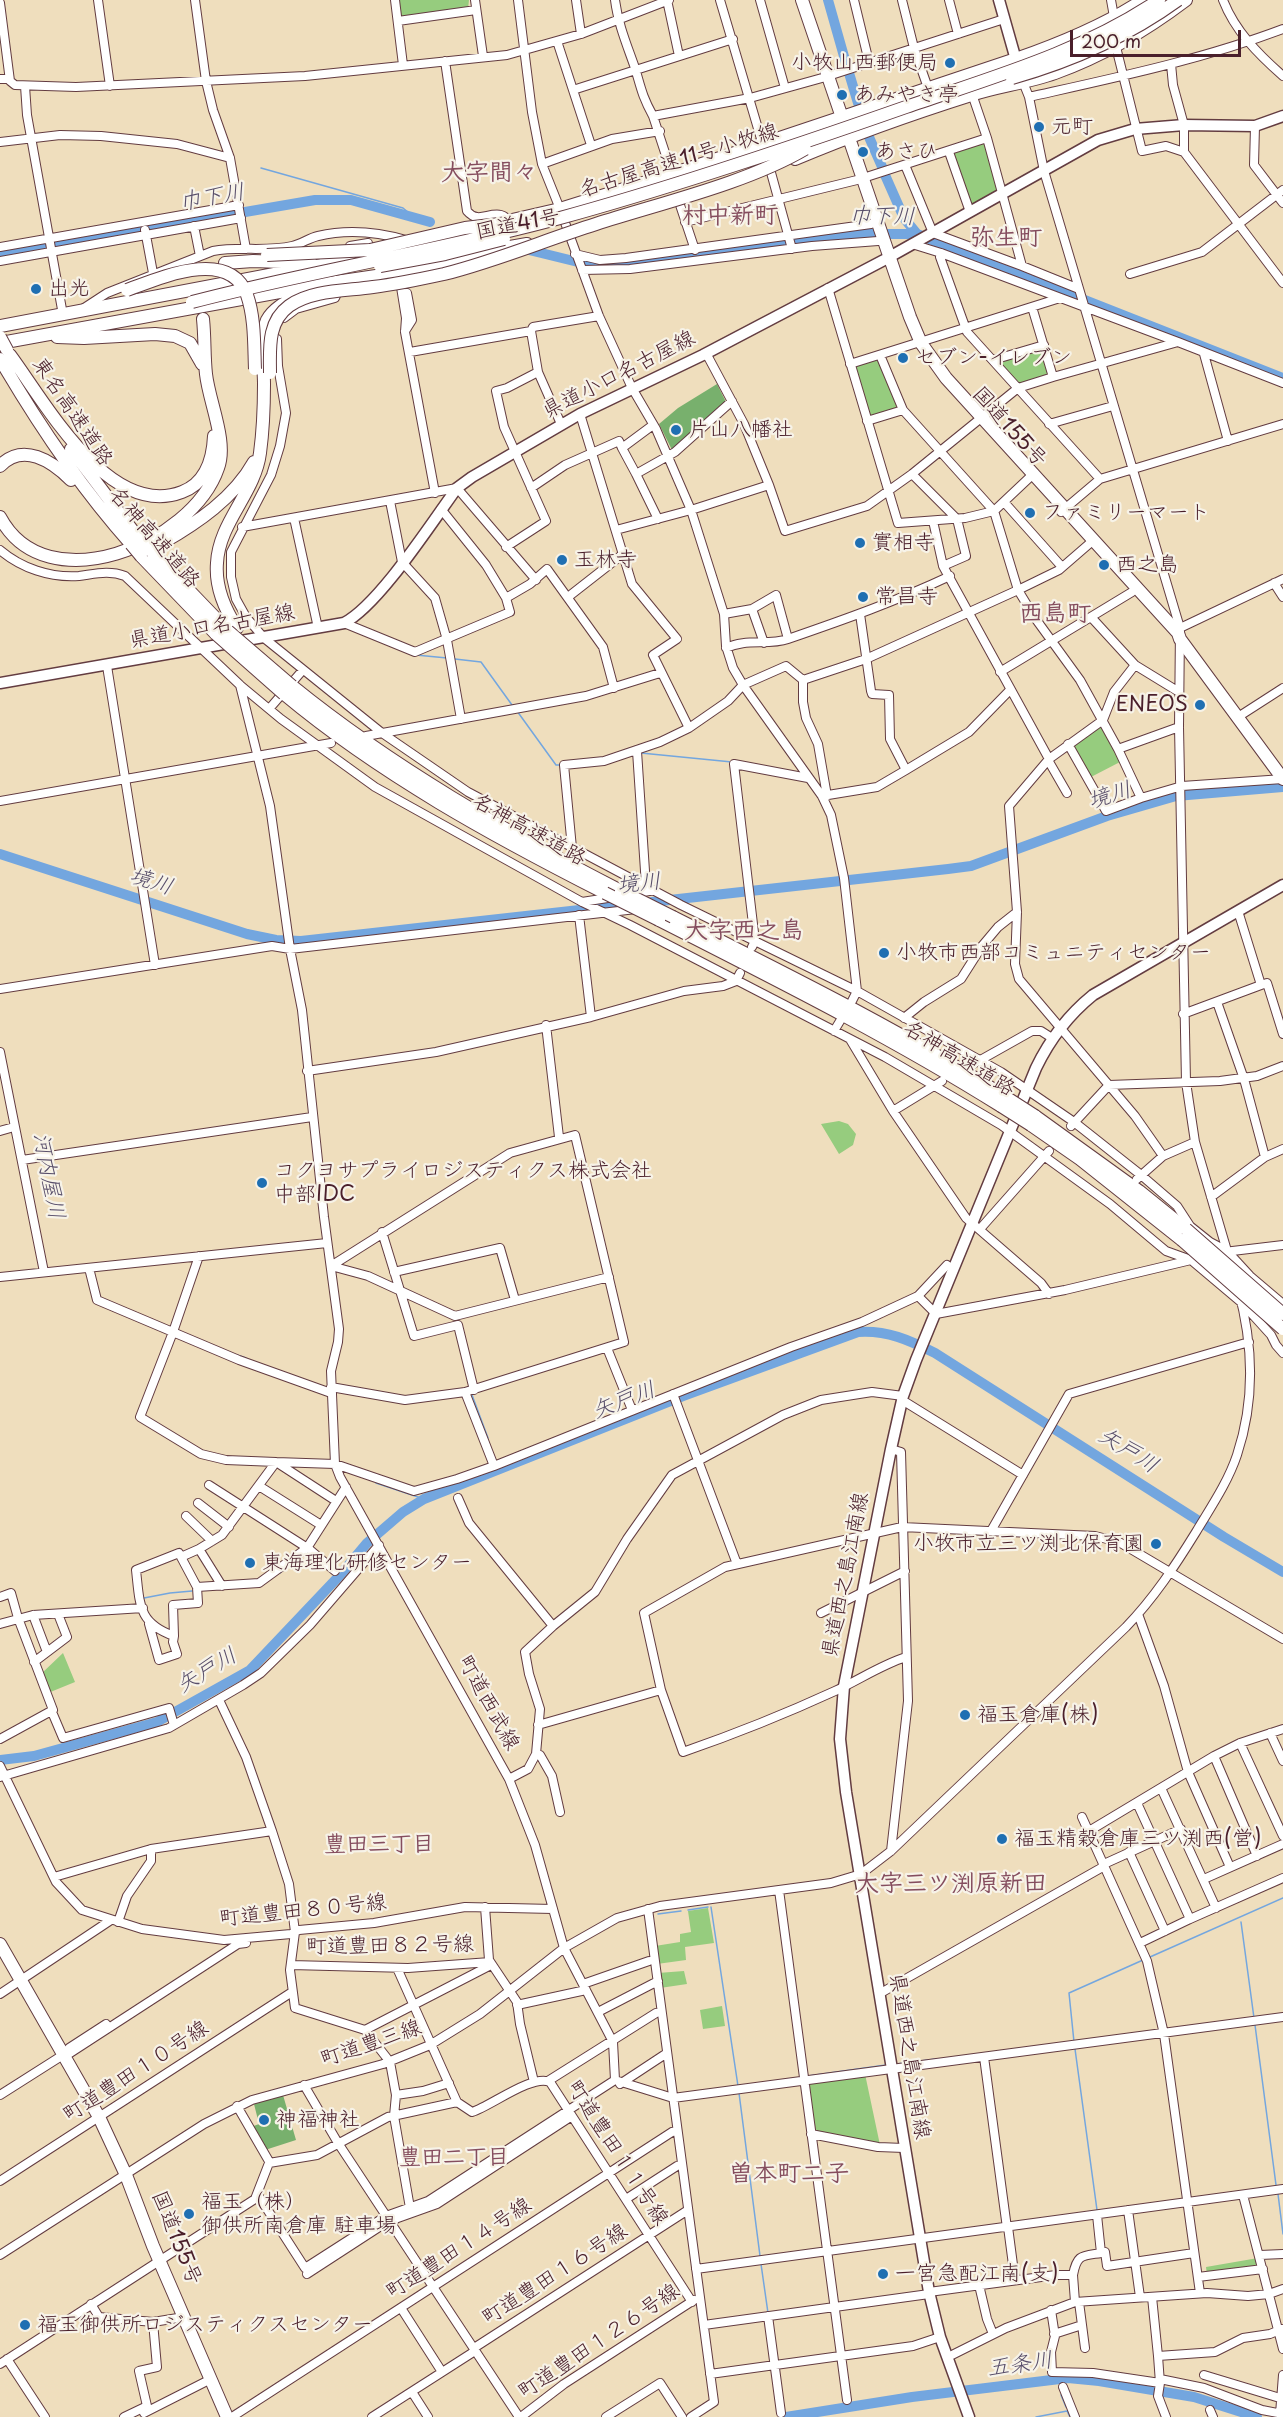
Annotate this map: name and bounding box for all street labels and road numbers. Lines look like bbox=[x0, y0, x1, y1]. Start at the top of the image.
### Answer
street label: 名古屋高速11号小牧線 bbox=[577, 119, 781, 203]
street label: 国道41号 bbox=[474, 205, 562, 245]
street label: 県道小口名古屋線 bbox=[538, 326, 700, 424]
street label: 東名高速道路 bbox=[26, 353, 118, 471]
street label: 国道155号 bbox=[966, 382, 1052, 472]
street label: 名神高速道路 bbox=[103, 482, 205, 594]
street label: 県道小口名古屋線 bbox=[127, 600, 297, 654]
street label: 名神高速道路 bbox=[468, 788, 590, 872]
street label: 名神高速道路 bbox=[899, 1016, 1019, 1102]
street label: 県道西之島江南線 bbox=[818, 1490, 874, 1660]
street label: 町道西武線 bbox=[452, 1651, 524, 1755]
street label: 町道豊田８０号線 bbox=[218, 1890, 388, 1932]
street label: 町道豊田８２号線 bbox=[306, 1932, 474, 1960]
street label: 県道西之島江南線 bbox=[883, 1971, 935, 2141]
street label: 町道豊三線 bbox=[317, 2015, 425, 2073]
street label: 町道豊田１０号線 bbox=[59, 2016, 213, 2128]
street label: 町道豊田１１号線 bbox=[561, 2076, 673, 2230]
street label: 国道155号 bbox=[146, 2187, 206, 2289]
street label: 町道豊田１４号線 bbox=[382, 2193, 536, 2305]
street label: 町道豊田１６号線 bbox=[478, 2219, 632, 2331]
street label: 町道豊田１２６号線 bbox=[514, 2279, 684, 2405]

